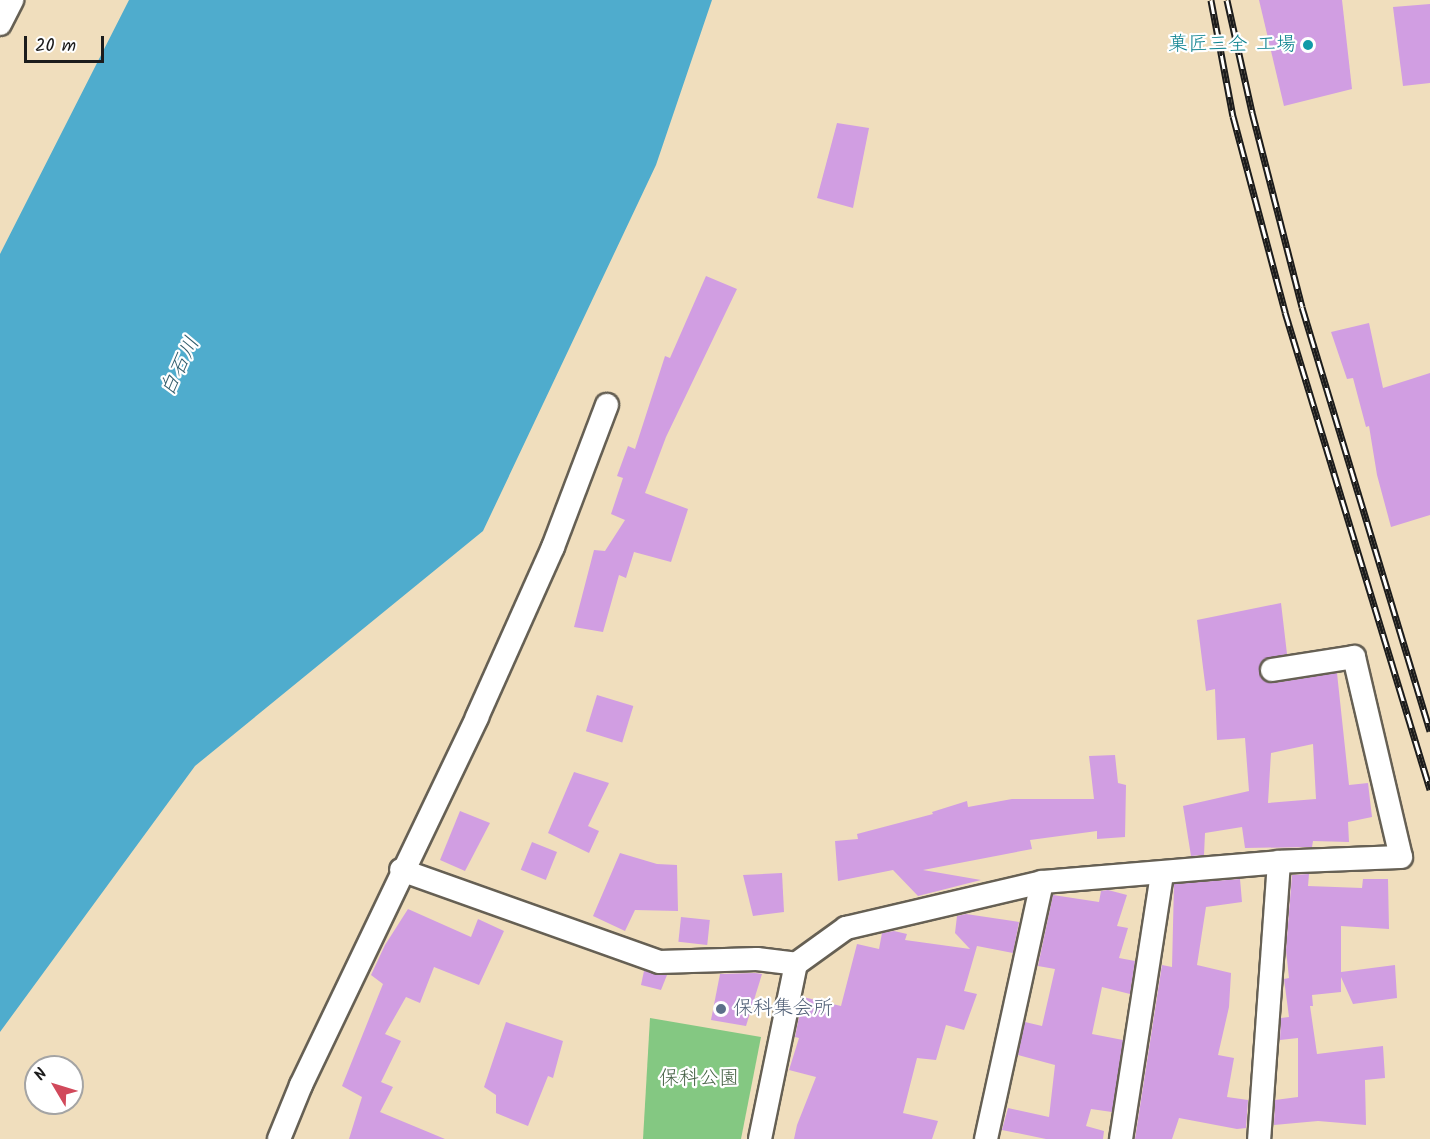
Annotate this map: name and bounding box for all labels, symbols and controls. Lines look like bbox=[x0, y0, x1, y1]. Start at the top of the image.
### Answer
scale bar bbox=[27, 24, 106, 62]
text: 20 m bbox=[35, 32, 76, 61]
place label: 菓匠三全 工場 bbox=[1168, 33, 1296, 57]
marker: 菓匠三全 工場 bbox=[1301, 38, 1315, 52]
water label: 白石川 bbox=[156, 333, 206, 401]
place label: 保科集会所 bbox=[733, 997, 833, 1021]
marker: 保科集会所 bbox=[714, 1002, 728, 1016]
north arrow bbox=[24, 1055, 84, 1115]
text: N bbox=[28, 1063, 54, 1087]
park label: 保科公園 bbox=[659, 1067, 739, 1091]

